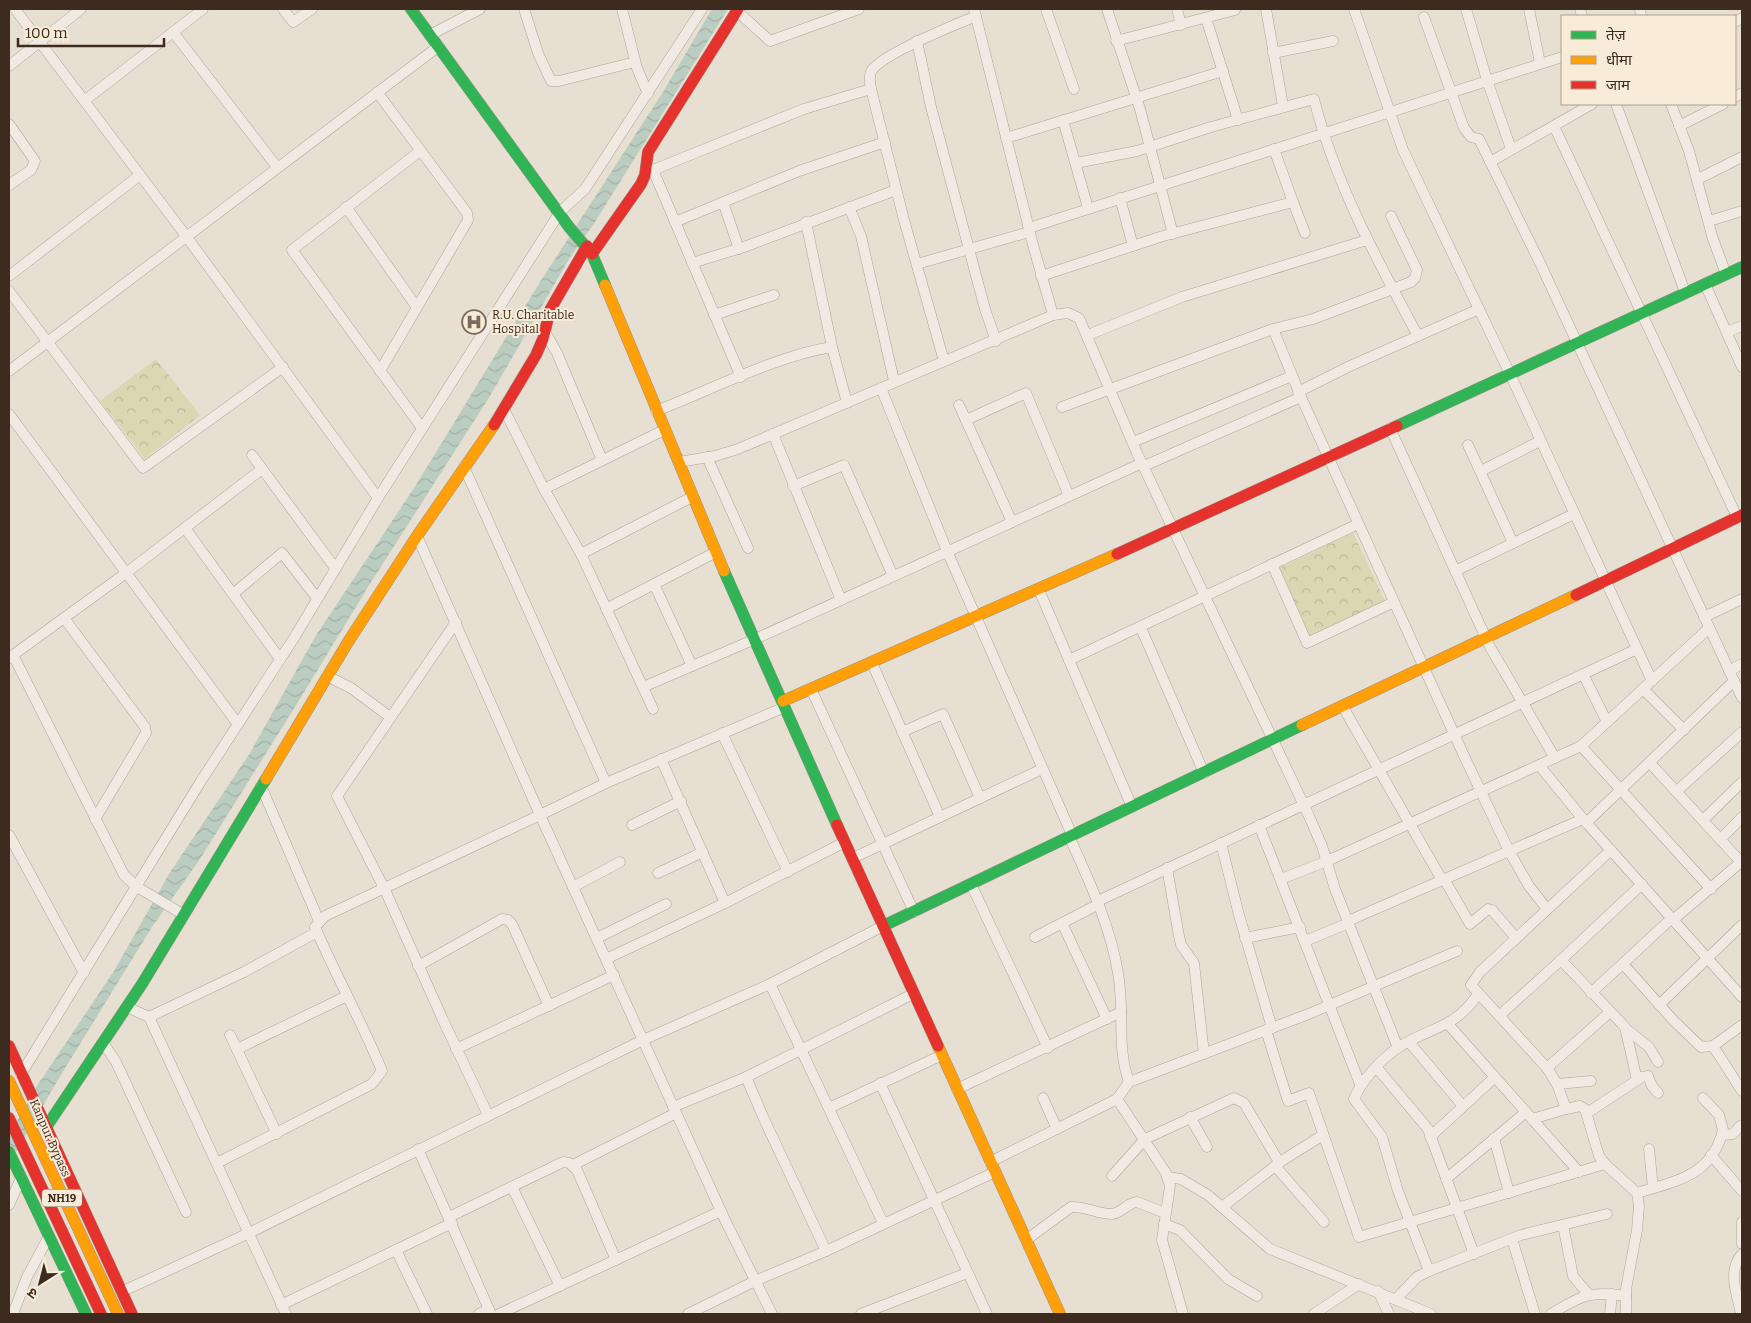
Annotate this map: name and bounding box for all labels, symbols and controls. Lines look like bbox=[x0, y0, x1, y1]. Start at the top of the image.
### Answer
scale bar bbox=[18, 15, 164, 47]
legend bbox=[1561, 15, 1736, 105]
text: 100 m bbox=[25, 24, 68, 42]
text: तेज़ bbox=[1606, 26, 1627, 44]
text: धीमा bbox=[1606, 51, 1633, 69]
text: जाम bbox=[1606, 76, 1631, 94]
place label: R.U. Charitable Hospital bbox=[492, 308, 574, 336]
hospital icon: R.U. Charitable Hospital bbox=[461, 309, 487, 335]
street label: Kanpur Bypass bbox=[27, 1097, 73, 1179]
road number: NH19 bbox=[42, 1190, 82, 1206]
north arrow bbox=[15, 1258, 65, 1308]
text: उ bbox=[24, 1283, 41, 1302]

